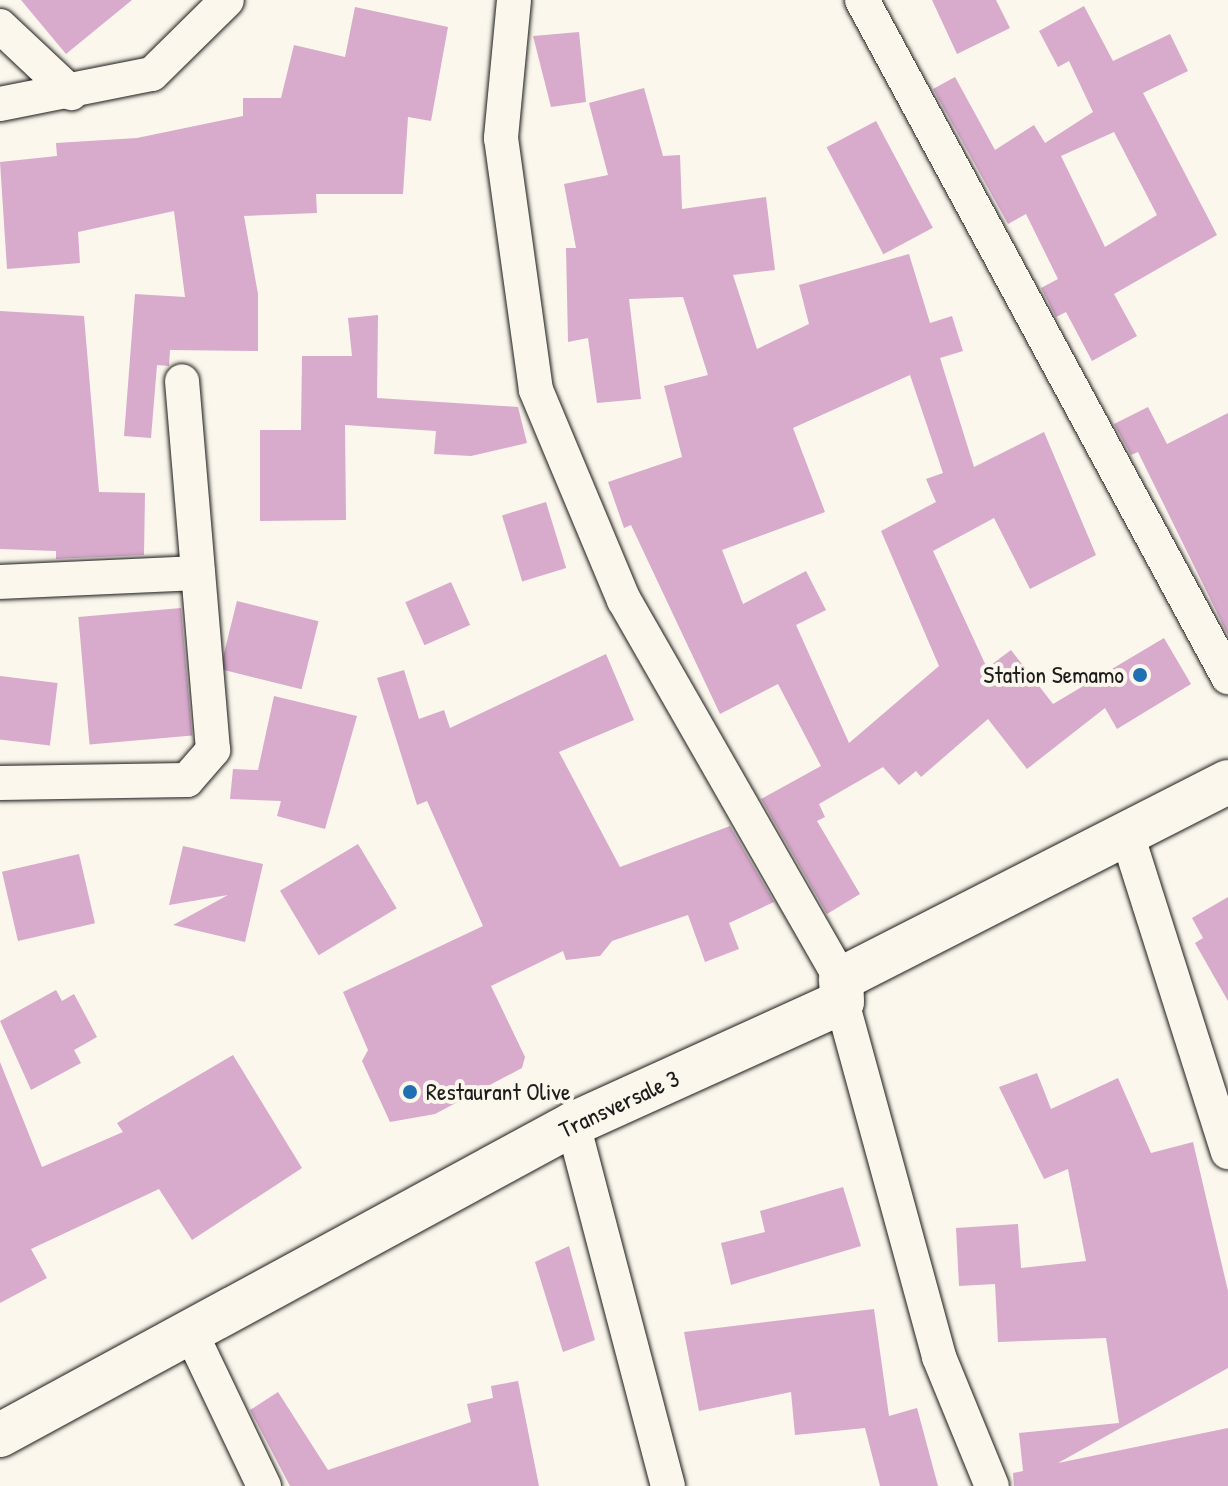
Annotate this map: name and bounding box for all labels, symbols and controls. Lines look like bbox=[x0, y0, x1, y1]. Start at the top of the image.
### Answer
place label: Station Semamo bbox=[983, 661, 1124, 689]
marker: Station Semamo bbox=[1131, 666, 1149, 684]
street label: Transversale 3 bbox=[554, 1064, 684, 1144]
place label: Restaurant Olive bbox=[426, 1078, 570, 1106]
marker: Restaurant Olive bbox=[401, 1083, 419, 1101]

